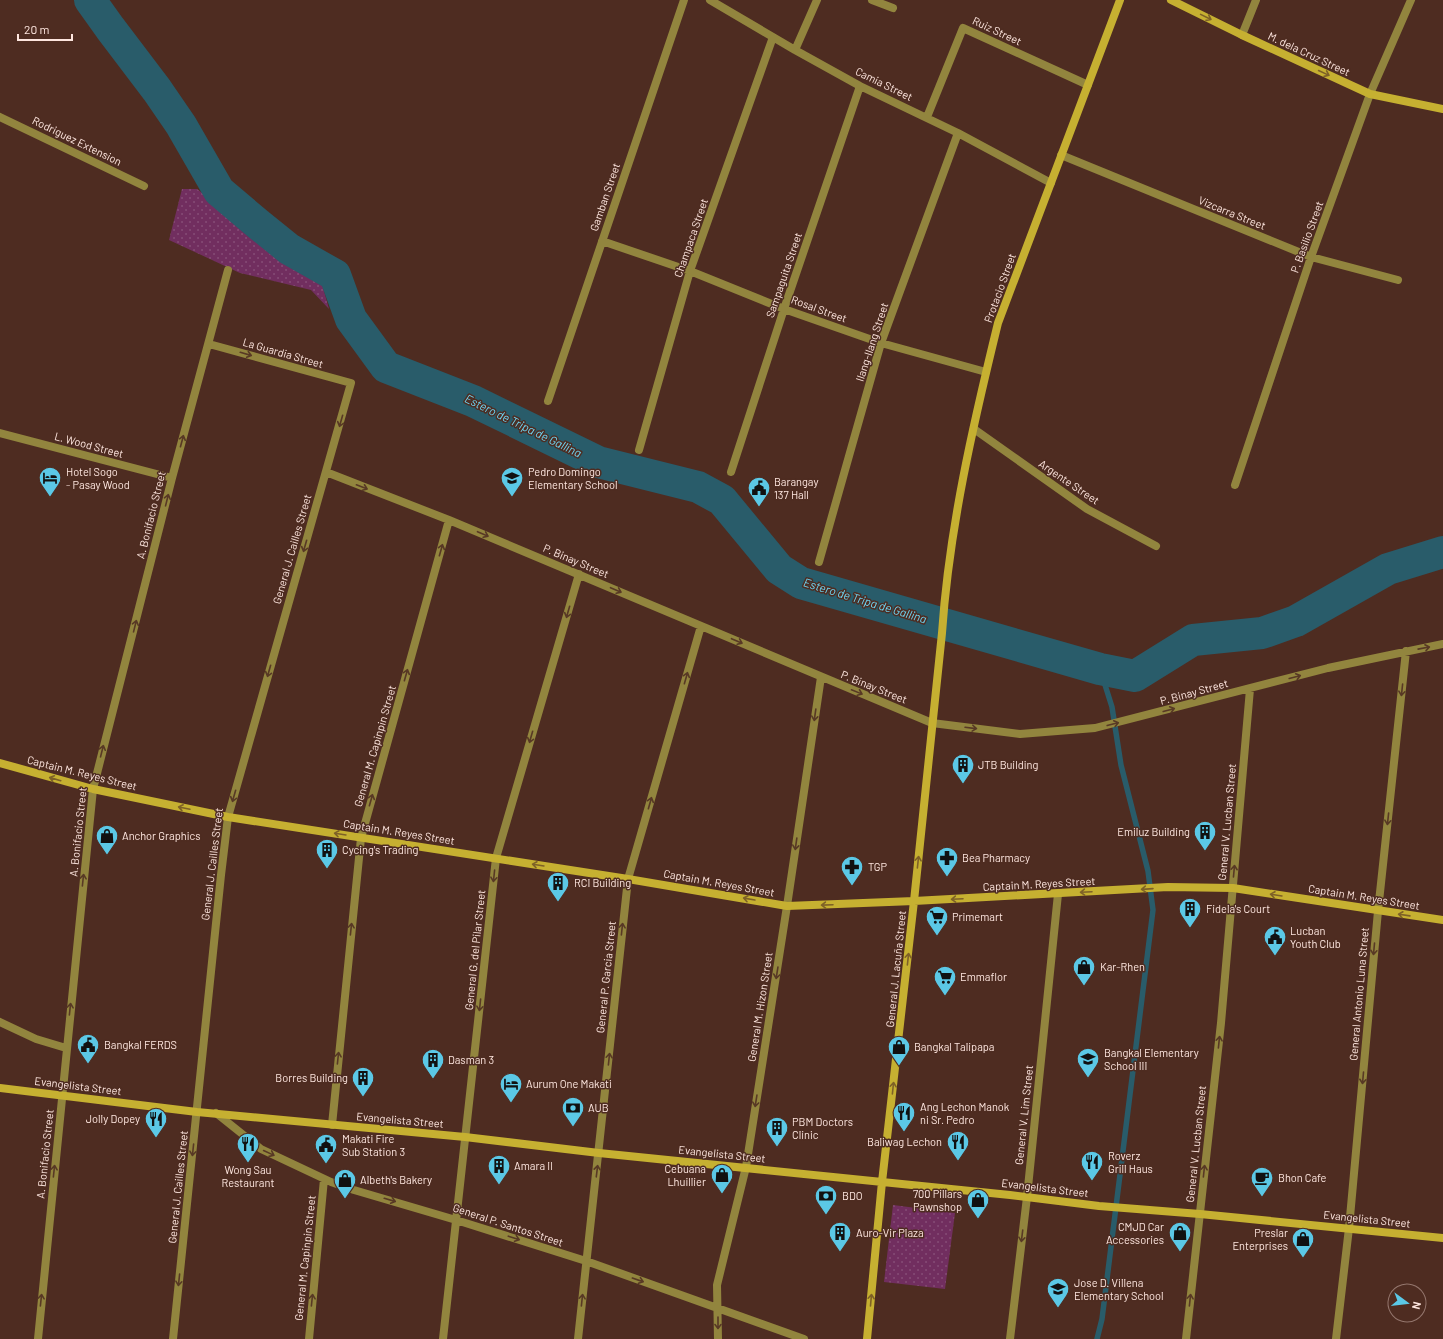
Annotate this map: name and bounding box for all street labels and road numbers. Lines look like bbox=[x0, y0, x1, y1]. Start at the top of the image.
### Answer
street label: Ruiz Street bbox=[971, 14, 1024, 48]
street label: M. dela Cruz Street bbox=[1266, 29, 1352, 78]
street label: Camia Street bbox=[854, 64, 915, 103]
street label: Rodriguez Extension bbox=[30, 113, 124, 168]
street label: Gamban Street bbox=[587, 161, 622, 233]
street label: Vizcarra Street bbox=[1197, 193, 1268, 232]
street label: Champaca Street bbox=[671, 197, 710, 279]
street label: P. Basilio Street bbox=[1288, 199, 1326, 275]
street label: Sampaguita Street bbox=[763, 231, 804, 319]
street label: Protacio Street bbox=[981, 251, 1018, 324]
street label: Rosal Street bbox=[790, 292, 849, 325]
street label: Ilang-Ilang Street bbox=[853, 301, 890, 383]
street label: La Guardia Street bbox=[241, 335, 325, 370]
street label: L. Wood Street bbox=[53, 429, 125, 460]
street label: Argente Street bbox=[1037, 457, 1102, 507]
street label: A. Bonifacio Street bbox=[133, 470, 168, 560]
street label: General J. Cailles Street bbox=[270, 493, 313, 605]
street label: P. Binay Street bbox=[541, 541, 611, 580]
street label: P. Binay Street bbox=[839, 667, 909, 706]
street label: P. Binay Street bbox=[1158, 676, 1229, 707]
street label: General M. Capinpin Street bbox=[351, 684, 398, 808]
street label: Captain M. Reyes Street bbox=[26, 753, 138, 792]
street label: General V. Lucban Street bbox=[1215, 763, 1238, 881]
street label: A. Bonifacio Street bbox=[66, 787, 89, 877]
street label: General J. Cailles Street bbox=[198, 807, 225, 921]
street label: Captain M. Reyes Street bbox=[342, 816, 456, 847]
street label: Captain M. Reyes Street bbox=[663, 866, 776, 899]
street label: Captain M. Reyes Street bbox=[982, 874, 1096, 893]
street label: Captain M. Reyes Street bbox=[1307, 881, 1421, 912]
street label: General G. del Pilar Street bbox=[462, 889, 487, 1011]
street label: General J. Lacuña Street bbox=[883, 910, 908, 1028]
street label: General P. Garcia Street bbox=[593, 920, 618, 1034]
street label: General Antonio Luna Street bbox=[1346, 927, 1371, 1061]
street label: General M. Hizon Street bbox=[744, 951, 775, 1063]
street label: General V. Lim Street bbox=[1012, 1064, 1035, 1165]
street label: Evangelista Street bbox=[34, 1074, 122, 1097]
street label: General V. Lucban Street bbox=[1183, 1085, 1208, 1203]
street label: A. Bonifacio Street bbox=[33, 1109, 56, 1199]
street label: Evangelista Street bbox=[356, 1109, 444, 1130]
street label: General J. Cailles Street bbox=[165, 1130, 190, 1244]
street label: Evangelista Street bbox=[678, 1142, 766, 1165]
street label: Evangelista Street bbox=[1001, 1176, 1089, 1199]
street label: General M. Capinpin Street bbox=[291, 1195, 318, 1321]
street label: General P. Santos Street bbox=[451, 1201, 565, 1249]
street label: Evangelista Street bbox=[1323, 1207, 1411, 1230]

